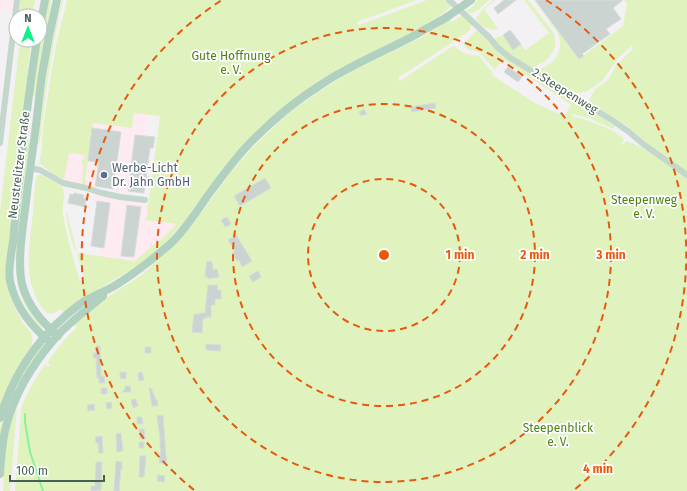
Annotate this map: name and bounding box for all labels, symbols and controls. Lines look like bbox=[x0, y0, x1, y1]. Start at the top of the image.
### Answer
north arrow bbox=[8, 8, 48, 48]
text: N bbox=[24, 12, 32, 25]
park label: Gute Hoffnung e. V. bbox=[192, 49, 271, 77]
street label: 2.Steepenweg bbox=[530, 65, 601, 117]
street label: Neustrelitzer Straße bbox=[5, 110, 33, 220]
place label: Werbe-Licht Dr. Jahn GmbH bbox=[112, 161, 190, 189]
marker: Werbe-Licht Dr. Jahn GmbH bbox=[99, 170, 109, 180]
park label: Steepenweg e. V. bbox=[611, 193, 678, 221]
centre of rings bbox=[377, 248, 391, 262]
text: 1 min bbox=[446, 248, 474, 262]
text: 2 min bbox=[520, 248, 550, 262]
text: 3 min bbox=[595, 248, 626, 262]
park label: Steepenblick e. V. bbox=[523, 421, 594, 449]
scale bar bbox=[10, 457, 104, 483]
text: 4 min bbox=[583, 462, 613, 476]
text: 100 m bbox=[16, 464, 48, 478]

